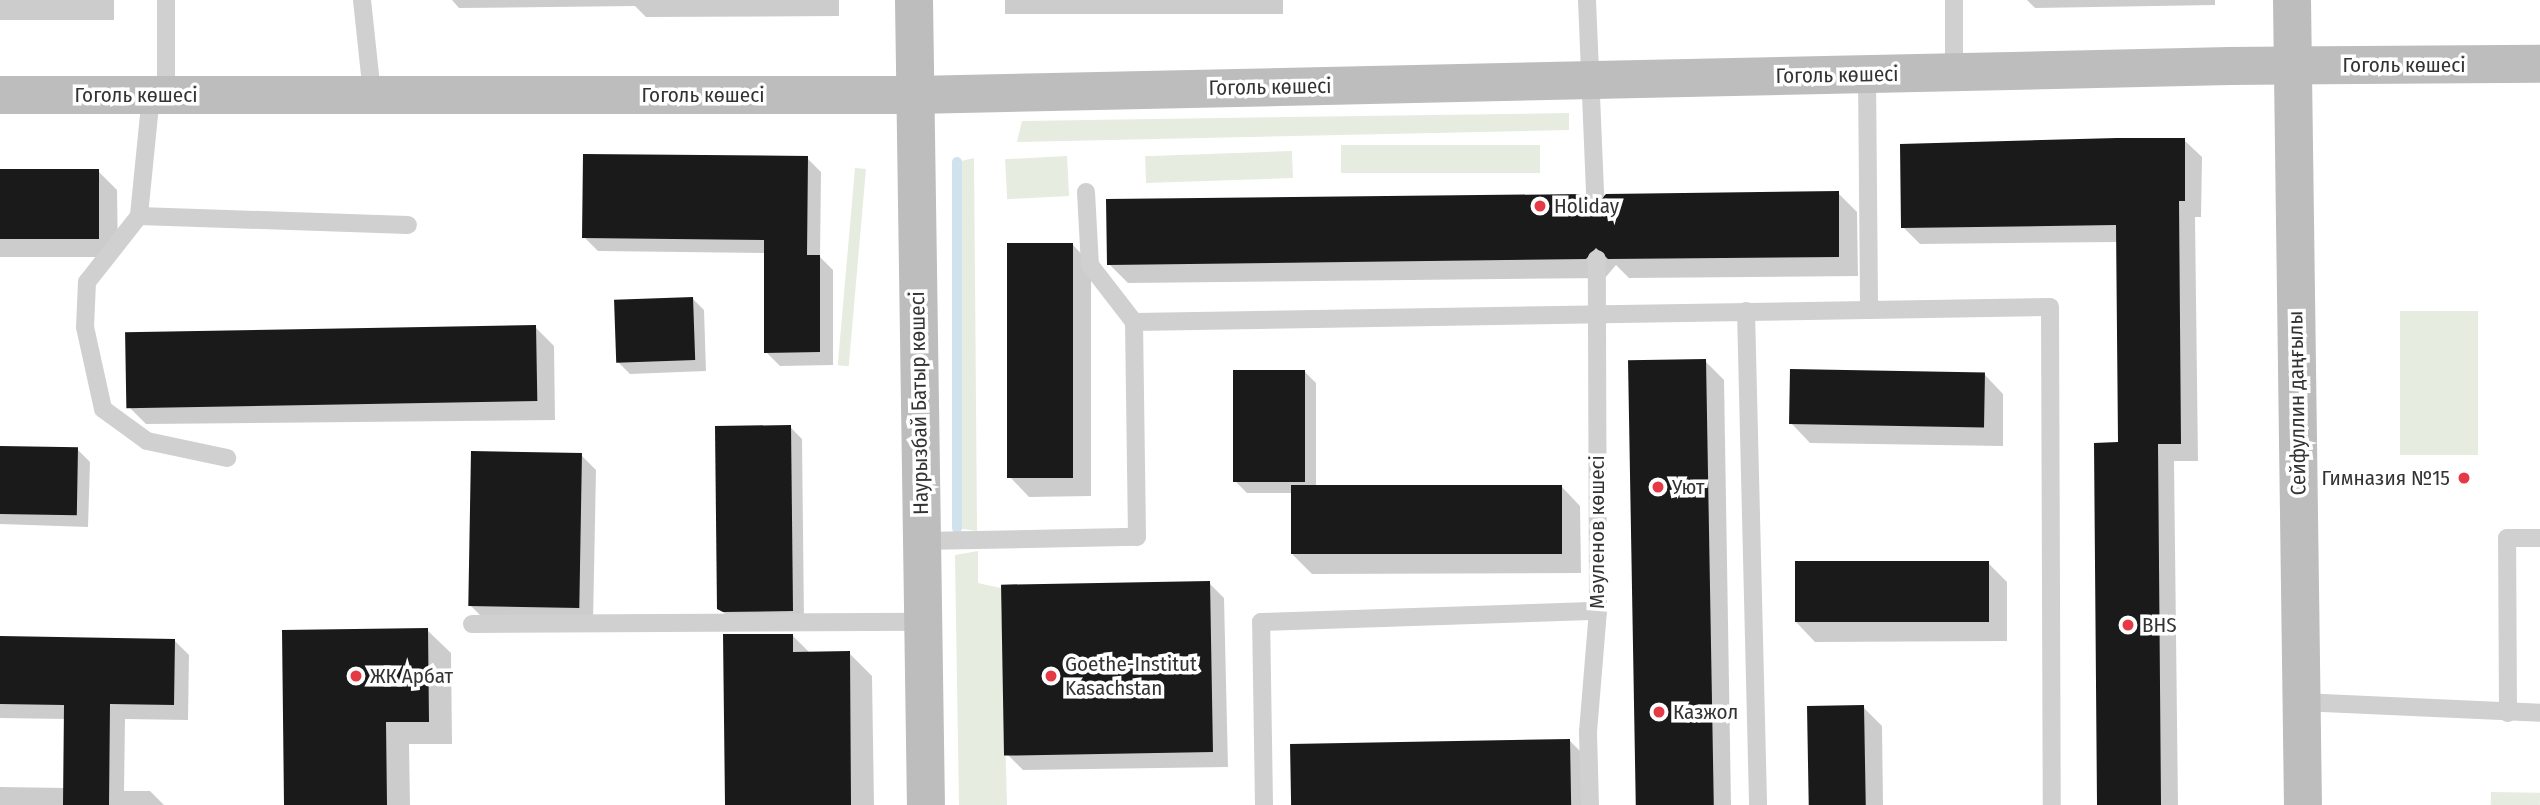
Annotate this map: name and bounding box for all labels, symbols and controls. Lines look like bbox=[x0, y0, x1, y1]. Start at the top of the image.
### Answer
street label: Гоголь көшесі bbox=[2343, 52, 2465, 78]
street label: Гоголь көшесі bbox=[1775, 61, 1899, 89]
street label: Гоголь көшесі bbox=[1208, 73, 1332, 101]
street label: Гоголь көшесі bbox=[75, 82, 197, 108]
street label: Гоголь көшесі bbox=[642, 82, 764, 108]
place label: Holiday bbox=[1554, 193, 1619, 219]
marker: Holiday bbox=[1532, 198, 1548, 214]
street label: Наурызбай Батыр көшесі bbox=[904, 291, 934, 515]
street label: Сейфуллин даңғылы bbox=[2283, 311, 2311, 495]
street label: Мәуленов көшесі bbox=[1584, 455, 1610, 609]
place label: Гимназия №15 bbox=[2322, 465, 2450, 491]
marker: Гимназия №15 bbox=[2456, 470, 2472, 486]
place label: Уют bbox=[1672, 474, 1705, 500]
marker: Уют bbox=[1650, 479, 1666, 495]
place label: BHS bbox=[2142, 612, 2177, 638]
marker: BHS bbox=[2120, 617, 2136, 633]
place label: Goethe-Institut Kasachstan bbox=[1065, 651, 1197, 701]
place label: ЖК Арбат bbox=[370, 663, 453, 689]
marker: ЖК Арбат bbox=[348, 668, 364, 684]
marker: Goethe-Institut Kasachstan bbox=[1043, 668, 1059, 684]
place label: Казжол bbox=[1673, 699, 1738, 725]
marker: Казжол bbox=[1651, 704, 1667, 720]

